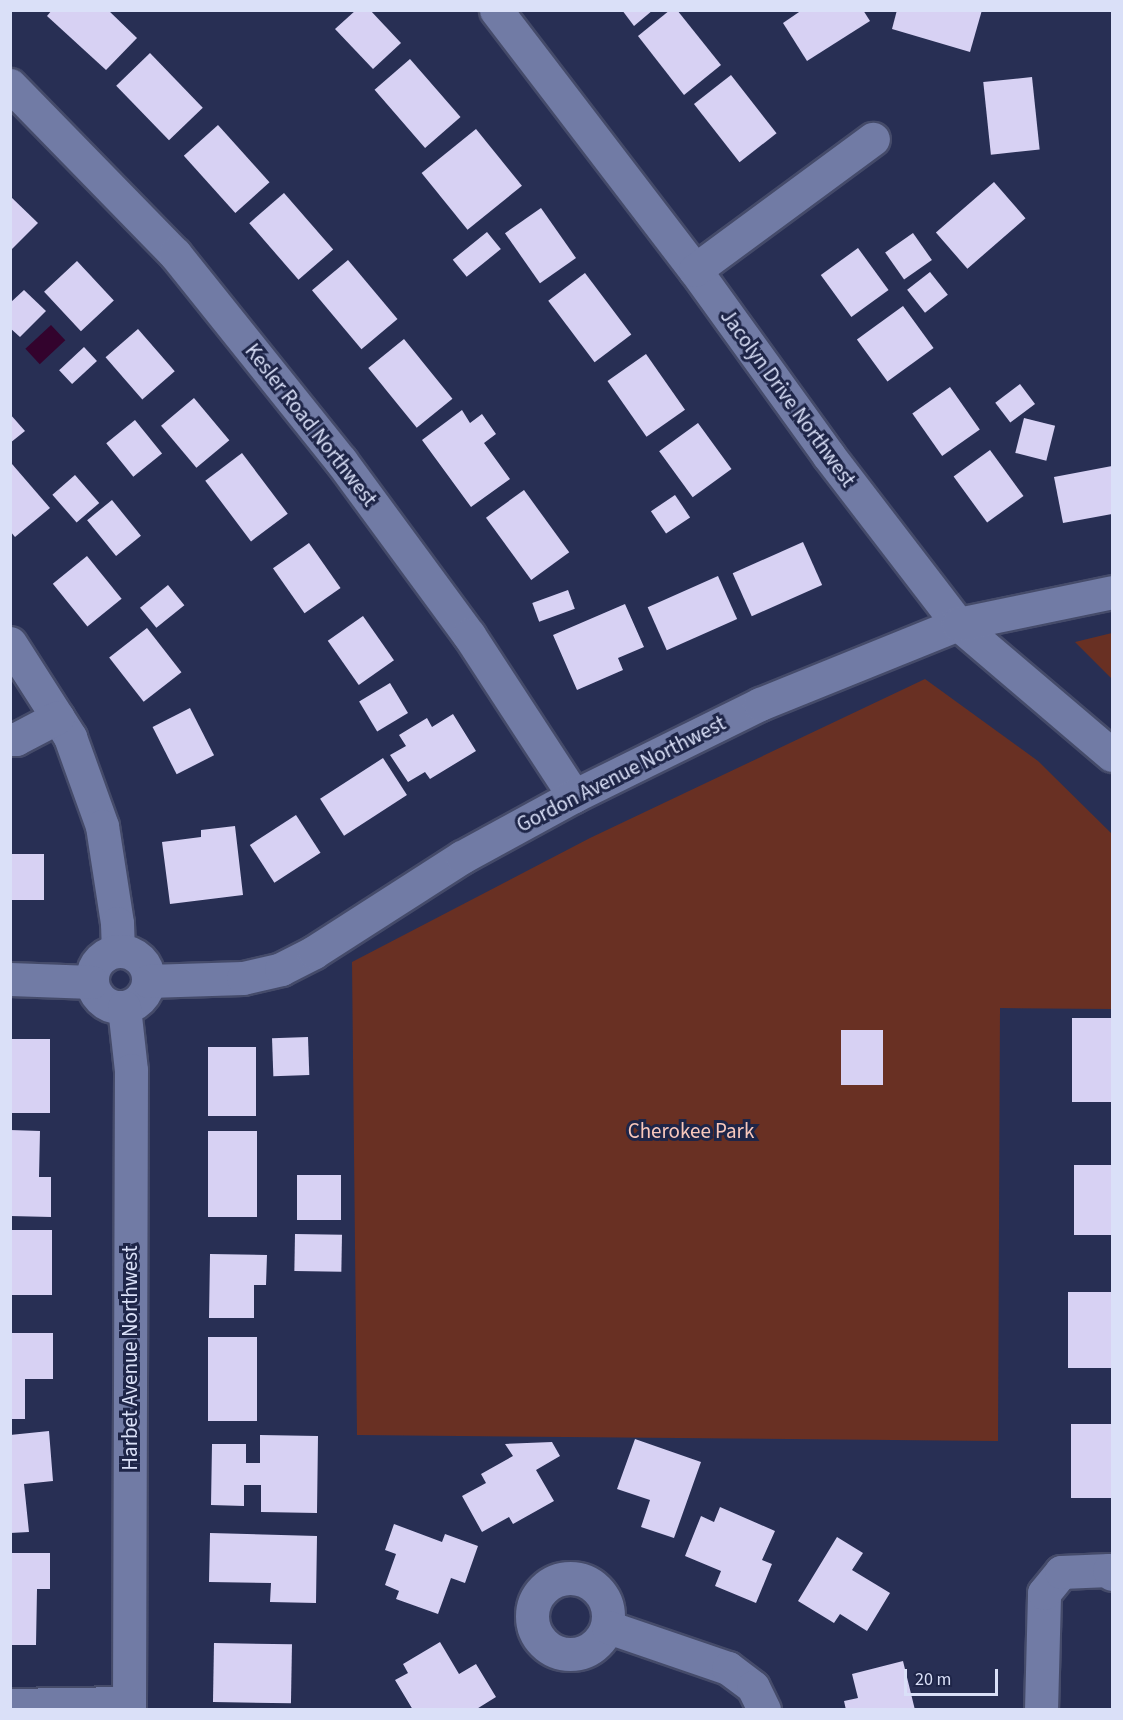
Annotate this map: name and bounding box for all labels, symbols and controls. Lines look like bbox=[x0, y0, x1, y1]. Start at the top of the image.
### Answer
street label: Jacolyn Drive Northwest bbox=[715, 304, 861, 492]
street label: Kesler Road Northwest bbox=[240, 339, 382, 511]
street label: Gordon Avenue Northwest bbox=[512, 710, 730, 838]
park label: Cherokee Park bbox=[628, 1118, 754, 1144]
street label: Harbet Avenue Northwest bbox=[117, 1245, 143, 1471]
scale bar bbox=[907, 1657, 1002, 1695]
text: 20 m bbox=[915, 1667, 951, 1692]

